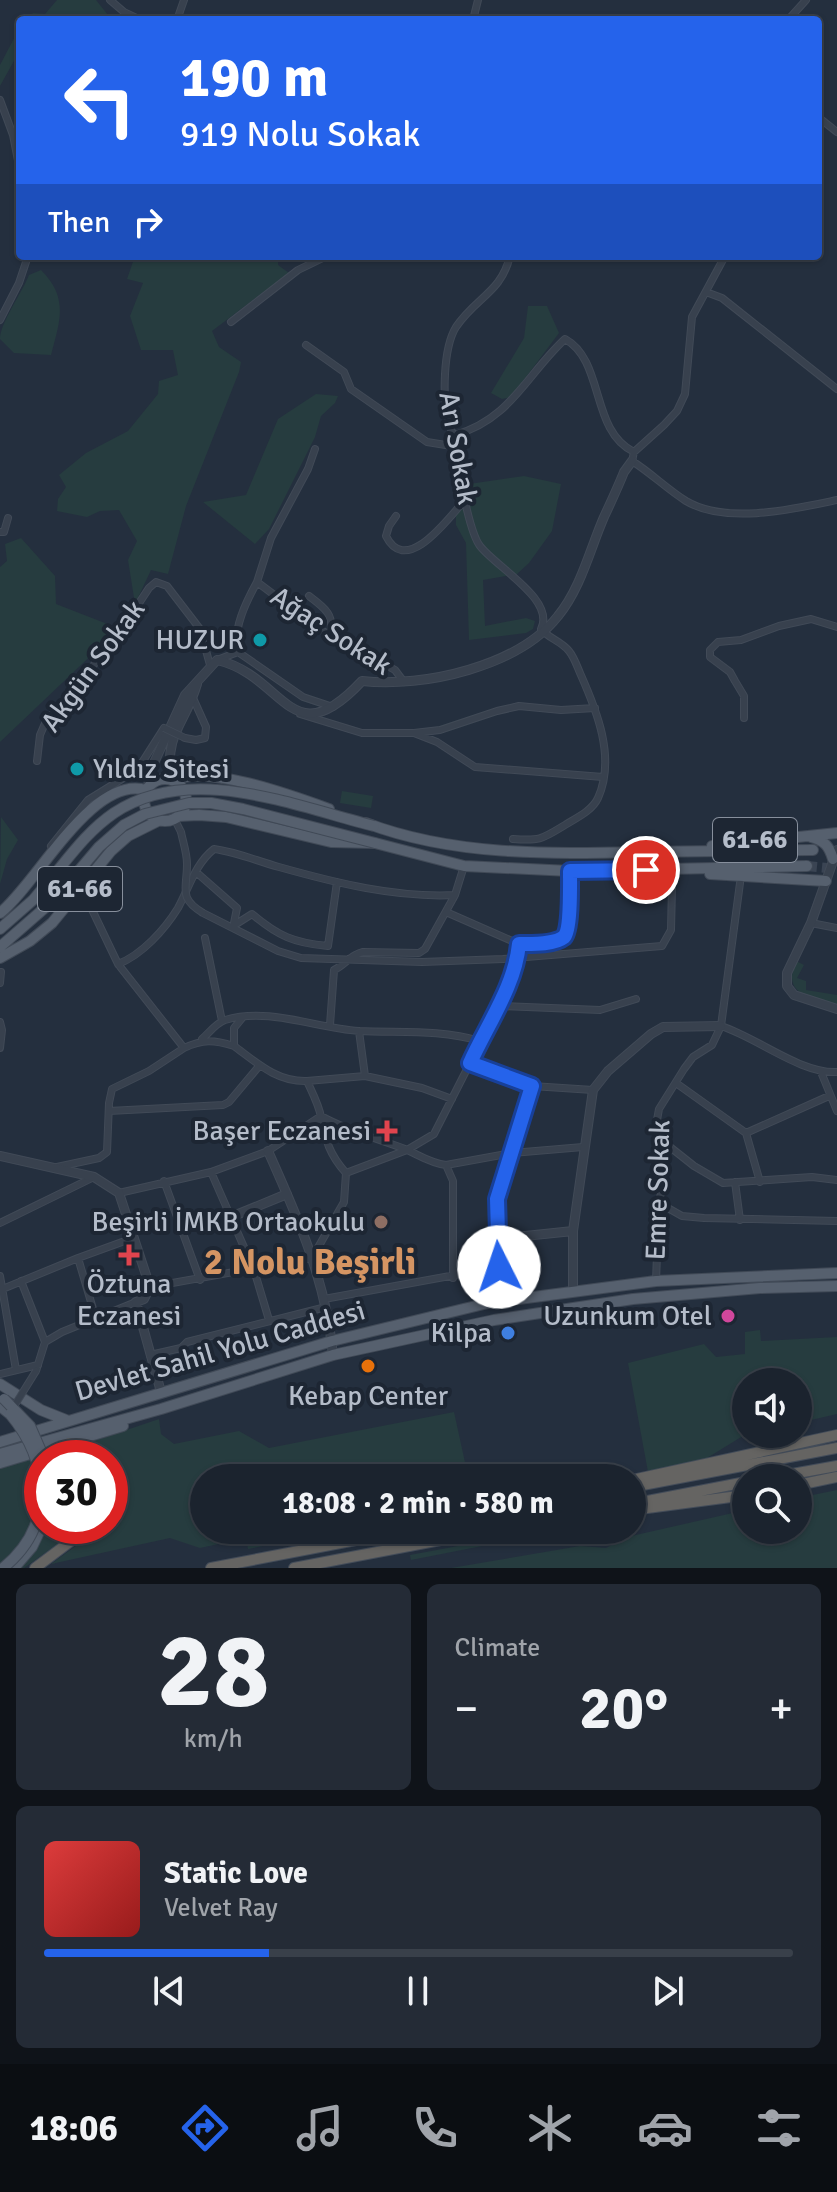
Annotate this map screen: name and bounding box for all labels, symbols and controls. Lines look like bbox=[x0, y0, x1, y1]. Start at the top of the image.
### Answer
text: 190 m bbox=[180, 43, 328, 112]
icon: left bbox=[48, 48, 152, 152]
text: 919 Nolu Sokak bbox=[180, 112, 420, 157]
icon: right bbox=[126, 200, 170, 244]
text: Then bbox=[48, 204, 110, 241]
street label: Arı Sokak bbox=[431, 389, 485, 507]
street label: Ağaç Sokak bbox=[264, 579, 398, 683]
street label: Akgün Sokak bbox=[34, 593, 152, 739]
place label: HUZUR bbox=[156, 623, 244, 657]
marker: HUZUR bbox=[251, 631, 269, 649]
place label: Yıldız Sitesi bbox=[93, 752, 230, 786]
marker: Yıldız Sitesi bbox=[68, 760, 86, 778]
road number: 61-66 bbox=[713, 818, 797, 862]
pin bbox=[612, 836, 680, 904]
icon: arrive bbox=[624, 848, 668, 892]
road number: 61-66 bbox=[38, 867, 122, 911]
place label: Başer Eczanesi bbox=[193, 1114, 371, 1148]
street label: Emre Sokak bbox=[639, 1119, 677, 1261]
marker: Başer Eczanesi bbox=[378, 1122, 396, 1140]
place label: Beşirli İMKB Ortaokulu bbox=[92, 1205, 365, 1239]
marker: Beşirli İMKB Ortaokulu bbox=[372, 1213, 390, 1231]
position arrow bbox=[457, 1225, 541, 1309]
district label: 2 Nolu Beşirli bbox=[204, 1240, 416, 1285]
marker: Öztuna Eczanesi bbox=[120, 1246, 138, 1264]
place label: Öztuna Eczanesi bbox=[77, 1267, 181, 1333]
street label: Devlet Sahil Yolu Caddesi bbox=[71, 1293, 369, 1409]
place label: Uzunkum Otel bbox=[543, 1299, 712, 1333]
marker: Uzunkum Otel bbox=[719, 1307, 737, 1325]
place label: Kilpa bbox=[430, 1316, 492, 1350]
marker: Kilpa bbox=[499, 1324, 517, 1342]
marker: Kebap Center bbox=[359, 1357, 377, 1375]
map controls bbox=[732, 1368, 812, 1544]
button: sound bbox=[732, 1368, 812, 1448]
place label: Kebap Center bbox=[288, 1379, 449, 1413]
speed limit sign: 30 bbox=[24, 1440, 128, 1544]
button: search bbox=[732, 1464, 812, 1544]
text: 18:08 · 2 min · 580 m bbox=[282, 1485, 554, 1522]
text: 28 bbox=[157, 1607, 269, 1735]
text: Climate bbox=[455, 1632, 540, 1664]
text: 20° bbox=[579, 1672, 668, 1746]
text: − bbox=[455, 1682, 478, 1736]
text: + bbox=[769, 1682, 793, 1736]
text: km/h bbox=[184, 1723, 243, 1755]
text: Static Love bbox=[164, 1855, 308, 1892]
text: Velvet Ray bbox=[164, 1892, 278, 1924]
icon: previous bbox=[147, 1969, 191, 2013]
icon: pause bbox=[396, 1969, 440, 2013]
icon: next bbox=[646, 1969, 690, 2013]
icon: directions bbox=[177, 2100, 233, 2156]
icon: music bbox=[292, 2100, 348, 2156]
icon: phone bbox=[407, 2100, 463, 2156]
icon: climate bbox=[522, 2100, 578, 2156]
icon: car bbox=[637, 2100, 693, 2156]
icon: filters bbox=[751, 2100, 807, 2156]
text: 18:06 bbox=[29, 2106, 118, 2151]

